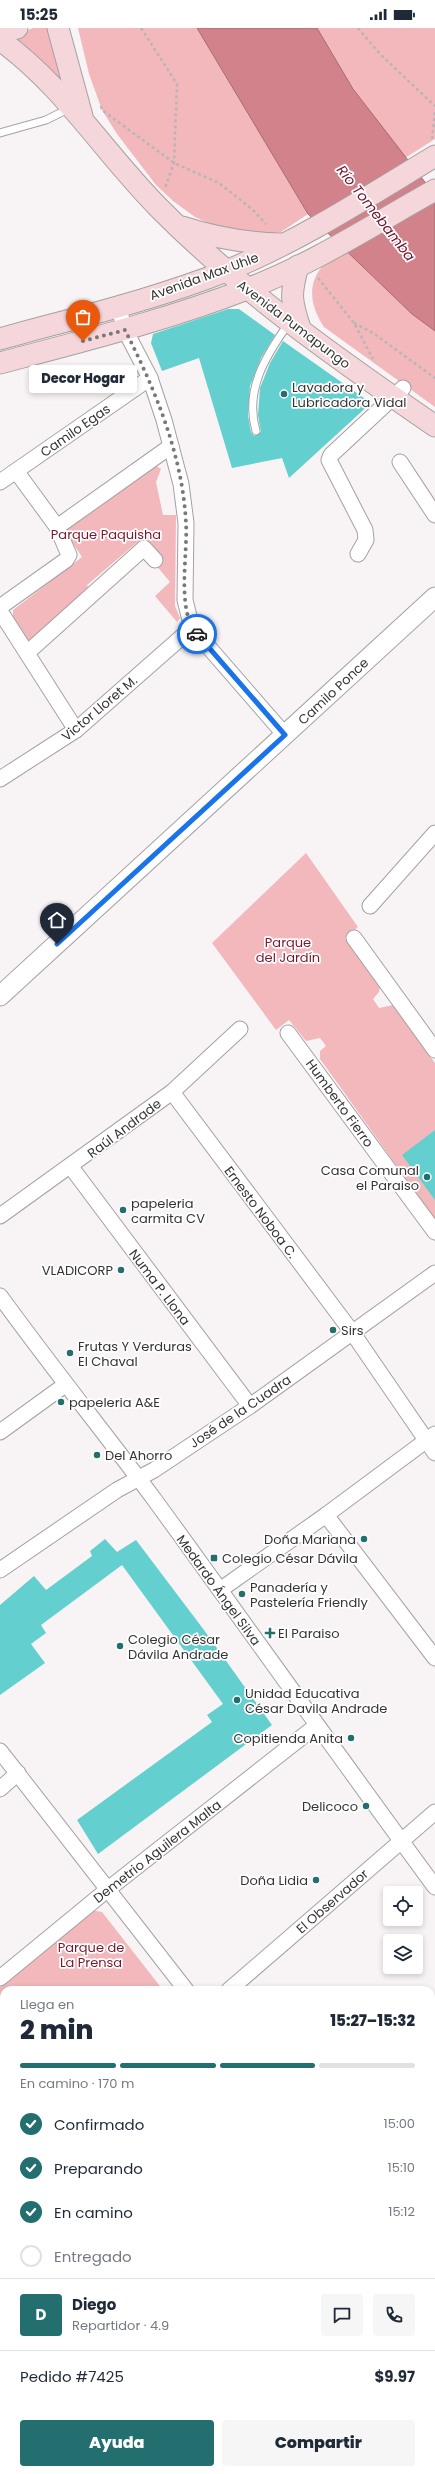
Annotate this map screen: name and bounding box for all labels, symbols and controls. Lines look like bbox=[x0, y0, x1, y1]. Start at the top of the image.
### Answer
text: 15:25 bbox=[20, 4, 58, 25]
water label: Río Tomebamba bbox=[332, 161, 420, 266]
street label: Avenida Max Uhle bbox=[147, 248, 261, 305]
street label: Avenida Pumapungo bbox=[233, 276, 354, 373]
pin bbox=[66, 300, 100, 341]
icon: bag bbox=[72, 306, 94, 328]
callout: Decor Hogar bbox=[29, 365, 137, 393]
text: Decor Hogar bbox=[41, 369, 125, 388]
place label: Lavadora y Lubricadora Vidal bbox=[292, 378, 406, 412]
marker: Lavadora y Lubricadora Vidal bbox=[279, 389, 289, 399]
street label: Camilo Egas bbox=[36, 399, 114, 462]
park label: Parque Paquisha bbox=[51, 525, 161, 544]
courier bbox=[177, 614, 217, 654]
icon: car bbox=[186, 623, 208, 645]
street label: Camilo Ponce bbox=[294, 654, 373, 729]
street label: Victor Lloret M. bbox=[57, 671, 141, 746]
pin bbox=[40, 903, 74, 944]
icon: home bbox=[46, 909, 68, 931]
park label: Parque del Jardín bbox=[256, 933, 320, 967]
street label: Humberto Fierro bbox=[301, 1055, 378, 1151]
street label: Raúl Andrade bbox=[83, 1094, 165, 1162]
place label: Casa Comunal el Paraiso bbox=[321, 1161, 419, 1195]
street label: Ernesto Noboa C. bbox=[220, 1162, 302, 1262]
marker: Casa Comunal el Paraiso bbox=[422, 1172, 432, 1182]
place label: papeleria carmita CV bbox=[131, 1194, 205, 1228]
marker: papeleria carmita CV bbox=[118, 1205, 128, 1215]
street label: Numa P. Llona bbox=[125, 1245, 195, 1329]
place label: VLADICORP bbox=[42, 1261, 113, 1280]
marker: VLADICORP bbox=[116, 1265, 126, 1275]
place label: Sirs bbox=[341, 1321, 364, 1340]
marker: Sirs bbox=[328, 1325, 338, 1335]
place label: Frutas Y Verduras El Chaval bbox=[78, 1337, 192, 1371]
marker: Frutas Y Verduras El Chaval bbox=[65, 1348, 75, 1358]
street label: José de la Cuadra bbox=[186, 1370, 295, 1453]
place label: papeleria A&E bbox=[69, 1393, 160, 1412]
marker: papeleria A&E bbox=[56, 1397, 66, 1407]
place label: Del Ahorro bbox=[105, 1446, 172, 1465]
marker: Del Ahorro bbox=[92, 1450, 102, 1460]
place label: Doña Mariana bbox=[264, 1530, 356, 1549]
street label: Medardo Ángel Silva bbox=[172, 1531, 265, 1650]
marker: Doña Mariana bbox=[359, 1534, 369, 1544]
place label: Colegio César Dávila bbox=[222, 1549, 358, 1568]
marker: Colegio César Dávila bbox=[209, 1553, 219, 1563]
place label: Panadería y Pastelería Friendly bbox=[250, 1578, 368, 1612]
marker: Panadería y Pastelería Friendly bbox=[237, 1589, 247, 1599]
place label: El Paraiso bbox=[278, 1624, 340, 1643]
marker: El Paraiso bbox=[265, 1628, 275, 1638]
place label: Colegio César Dávila Andrade bbox=[128, 1630, 228, 1664]
marker: Colegio César Dávila Andrade bbox=[115, 1641, 125, 1651]
place label: Unidad Educativa César Davila Andrade bbox=[245, 1684, 387, 1718]
marker: Unidad Educativa César Davila Andrade bbox=[232, 1695, 242, 1705]
place label: Copitienda Anita bbox=[234, 1729, 343, 1748]
marker: Copitienda Anita bbox=[346, 1733, 356, 1743]
street label: Demetrio Aguilera Malta bbox=[89, 1795, 225, 1907]
place label: Delicoco bbox=[302, 1797, 358, 1816]
marker: Delicoco bbox=[361, 1801, 371, 1811]
street label: El Observador bbox=[292, 1865, 373, 1938]
place label: Doña Lidia bbox=[240, 1871, 308, 1890]
marker: Doña Lidia bbox=[311, 1875, 321, 1885]
map controls bbox=[383, 1886, 423, 1974]
button: locate bbox=[383, 1886, 423, 1926]
button: layers bbox=[383, 1934, 423, 1974]
park label: Parque de La Prensa bbox=[58, 1938, 124, 1972]
text: Llega en bbox=[20, 1995, 74, 2014]
text: 15:27–15:32 bbox=[330, 2010, 415, 2031]
text: 2 min bbox=[20, 2012, 93, 2048]
text: En camino · 170 m bbox=[20, 2074, 134, 2093]
icon: check bbox=[20, 2113, 42, 2135]
text: Confirmado bbox=[54, 2114, 144, 2135]
text: 15:00 bbox=[384, 2114, 415, 2133]
icon: check bbox=[20, 2157, 42, 2179]
text: Preparando bbox=[54, 2158, 143, 2179]
text: 15:10 bbox=[388, 2158, 415, 2177]
icon: check bbox=[20, 2201, 42, 2223]
text: En camino bbox=[54, 2202, 133, 2223]
text: 15:12 bbox=[388, 2202, 415, 2221]
text: Entregado bbox=[54, 2246, 132, 2267]
text: Diego bbox=[72, 2294, 116, 2315]
button: chat bbox=[321, 2294, 363, 2336]
button: phone bbox=[373, 2294, 415, 2336]
text: D bbox=[36, 2304, 46, 2325]
text: Repartidor · 4.9 bbox=[72, 2316, 169, 2335]
text: Pedido #7425 bbox=[20, 2366, 124, 2387]
text: $9.97 bbox=[374, 2366, 415, 2387]
button: Ayuda bbox=[20, 2420, 214, 2466]
button: Compartir bbox=[222, 2420, 415, 2466]

